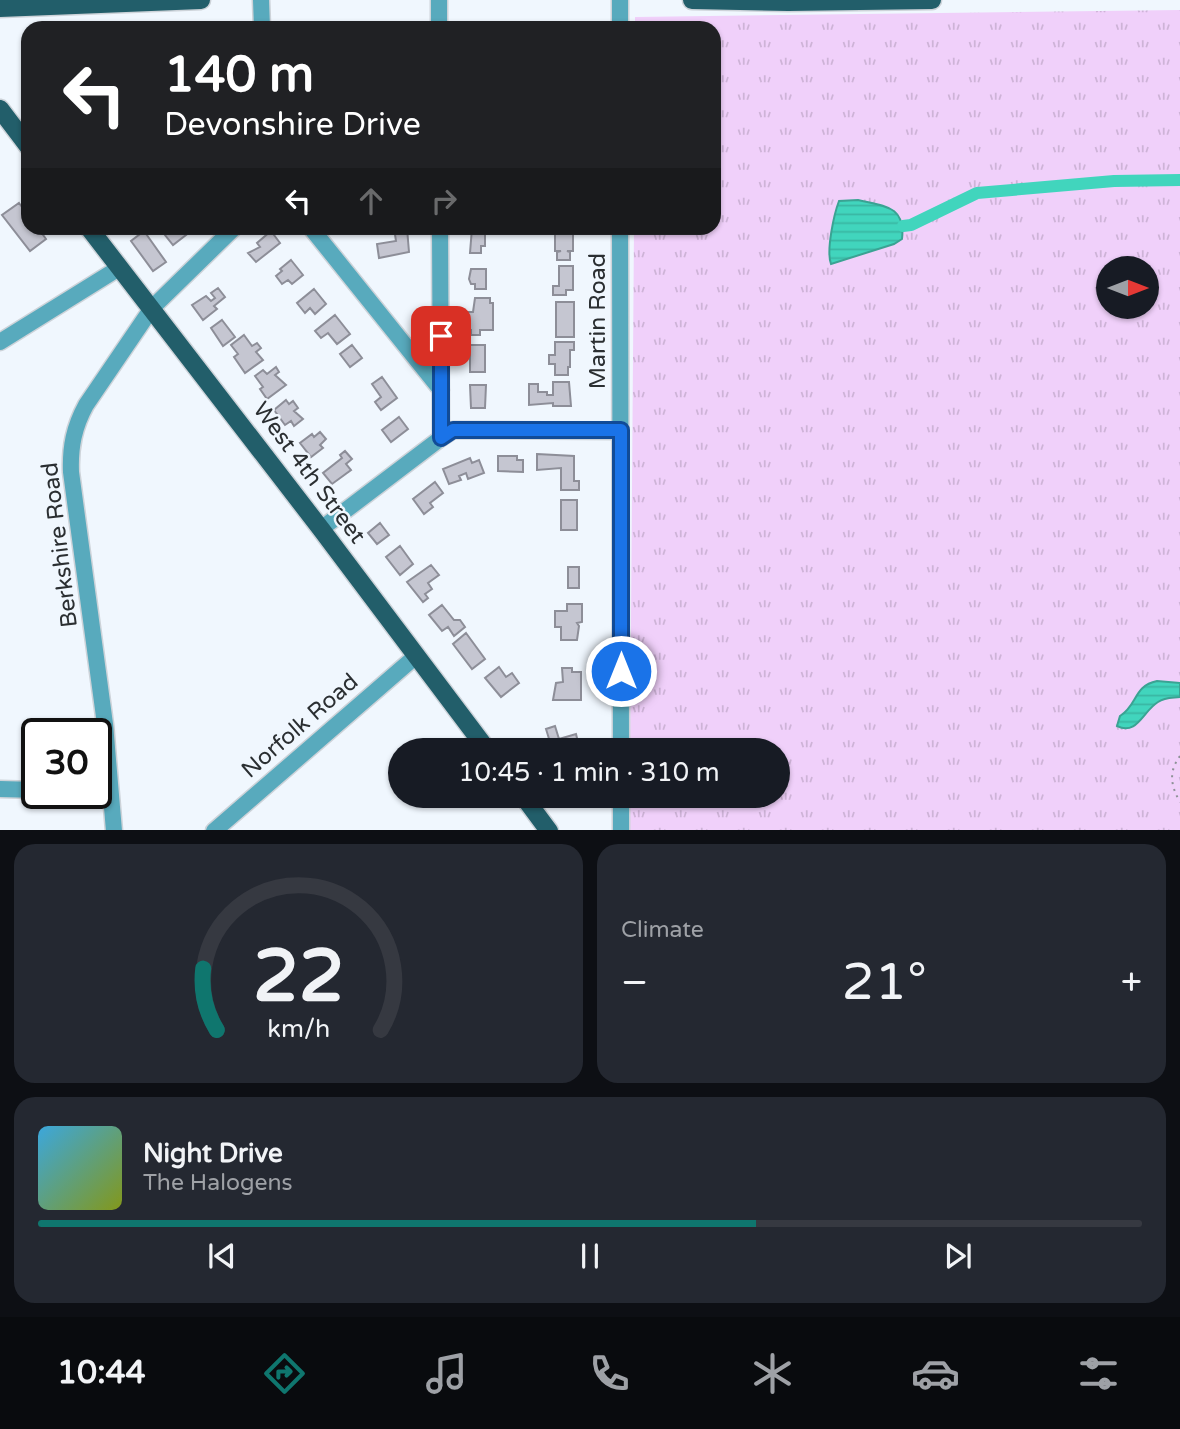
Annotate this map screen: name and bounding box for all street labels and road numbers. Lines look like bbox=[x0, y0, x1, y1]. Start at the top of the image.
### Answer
street label: Martin Road bbox=[584, 253, 612, 389]
street label: West 4th Street bbox=[247, 397, 371, 549]
street label: Berkshire Road bbox=[36, 461, 84, 629]
street label: Norfolk Road bbox=[236, 668, 364, 784]

